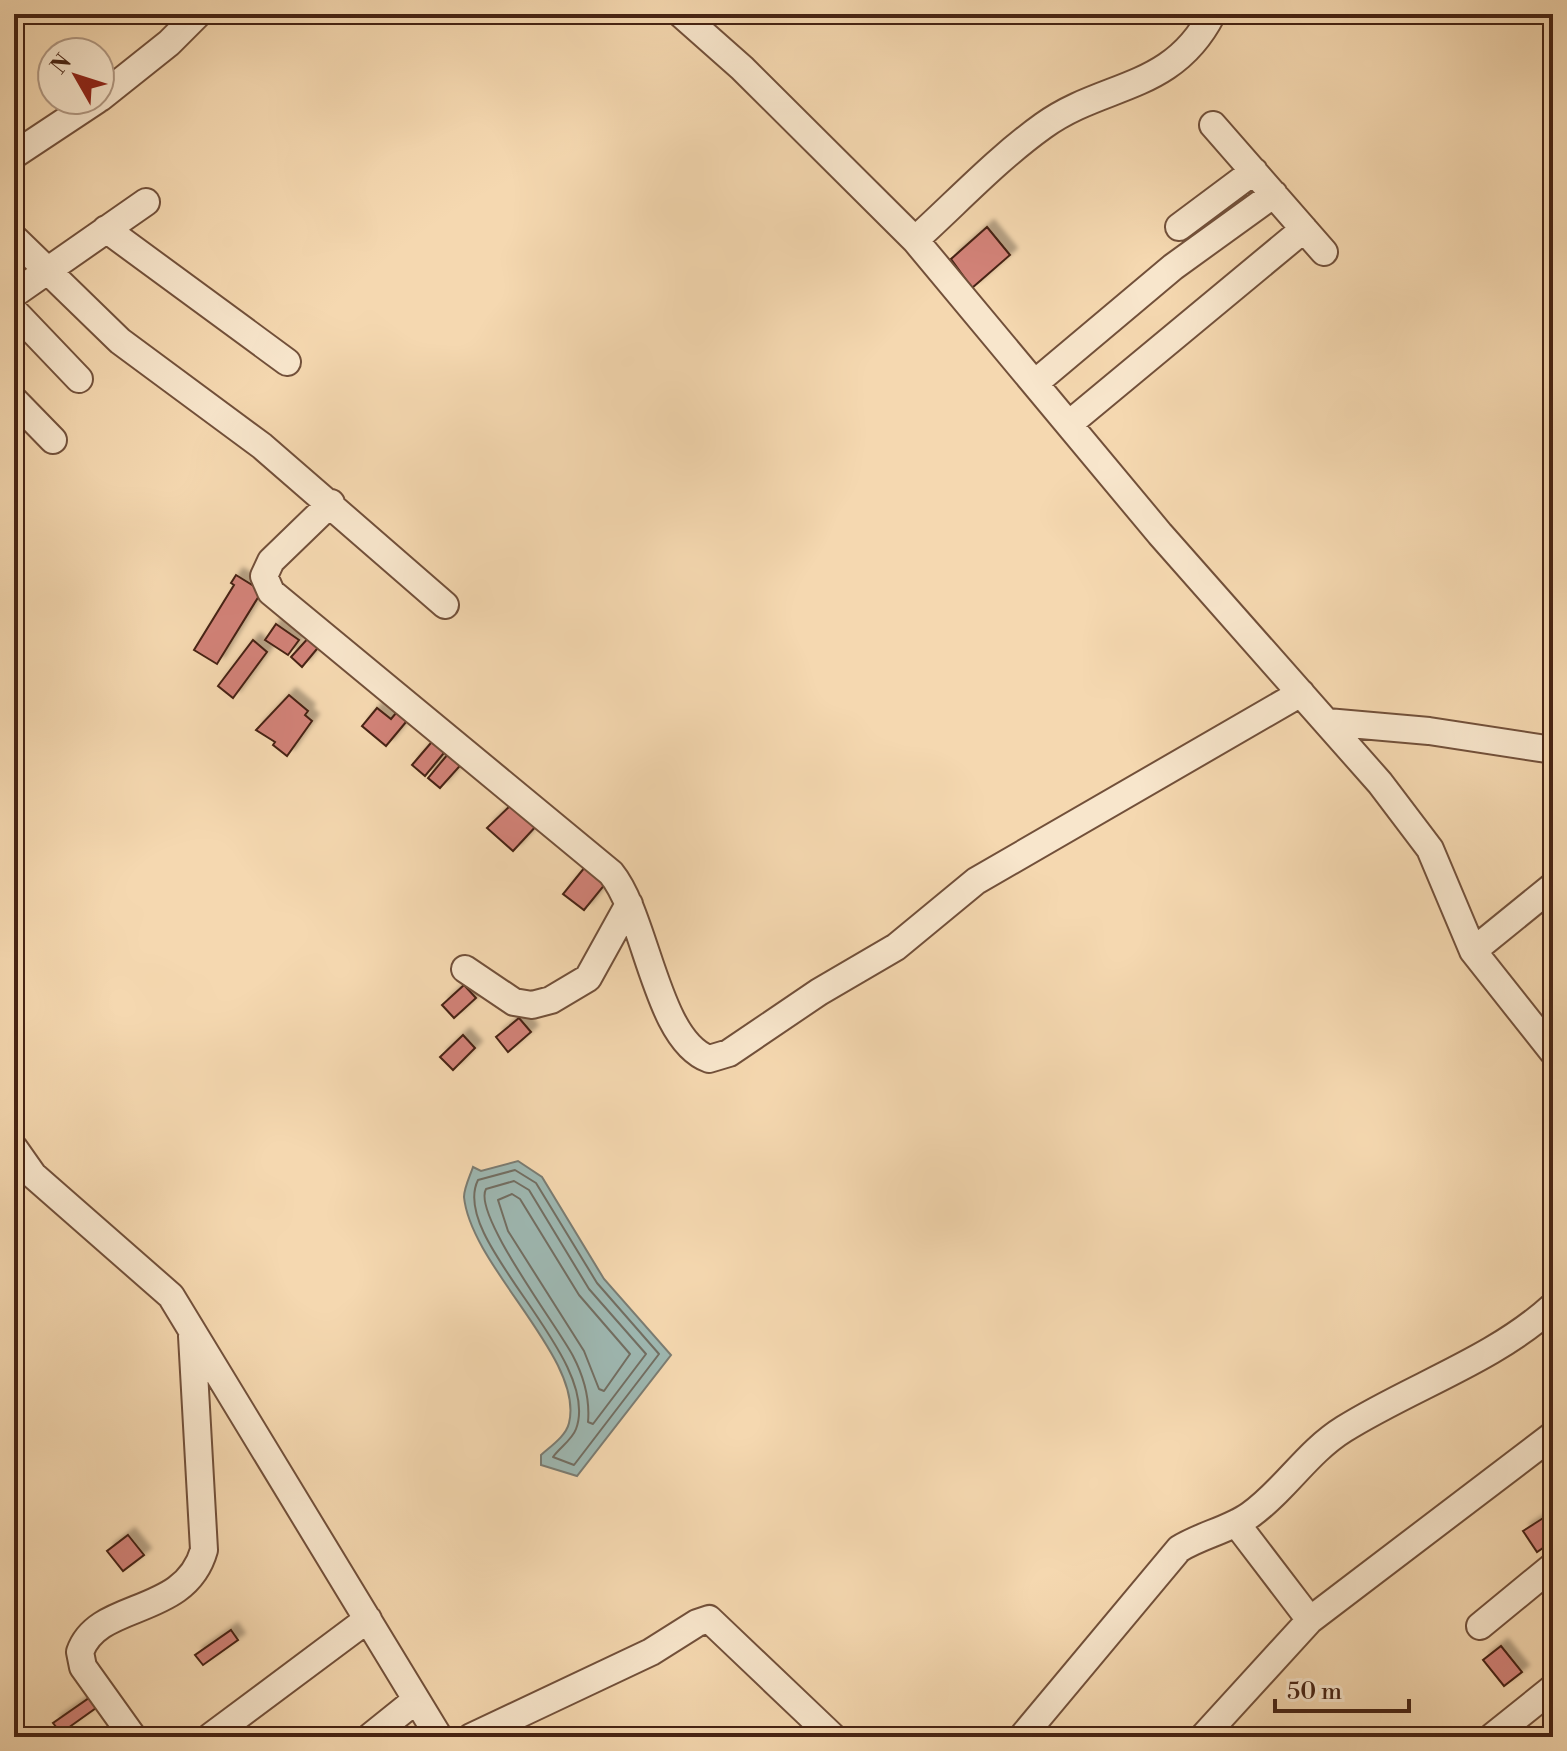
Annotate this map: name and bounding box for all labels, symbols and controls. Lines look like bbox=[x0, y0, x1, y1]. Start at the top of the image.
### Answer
north arrow bbox=[36, 36, 116, 116]
text: N bbox=[46, 49, 78, 80]
scale bar bbox=[1275, 1663, 1409, 1713]
text: 50 m bbox=[1287, 1677, 1342, 1707]

